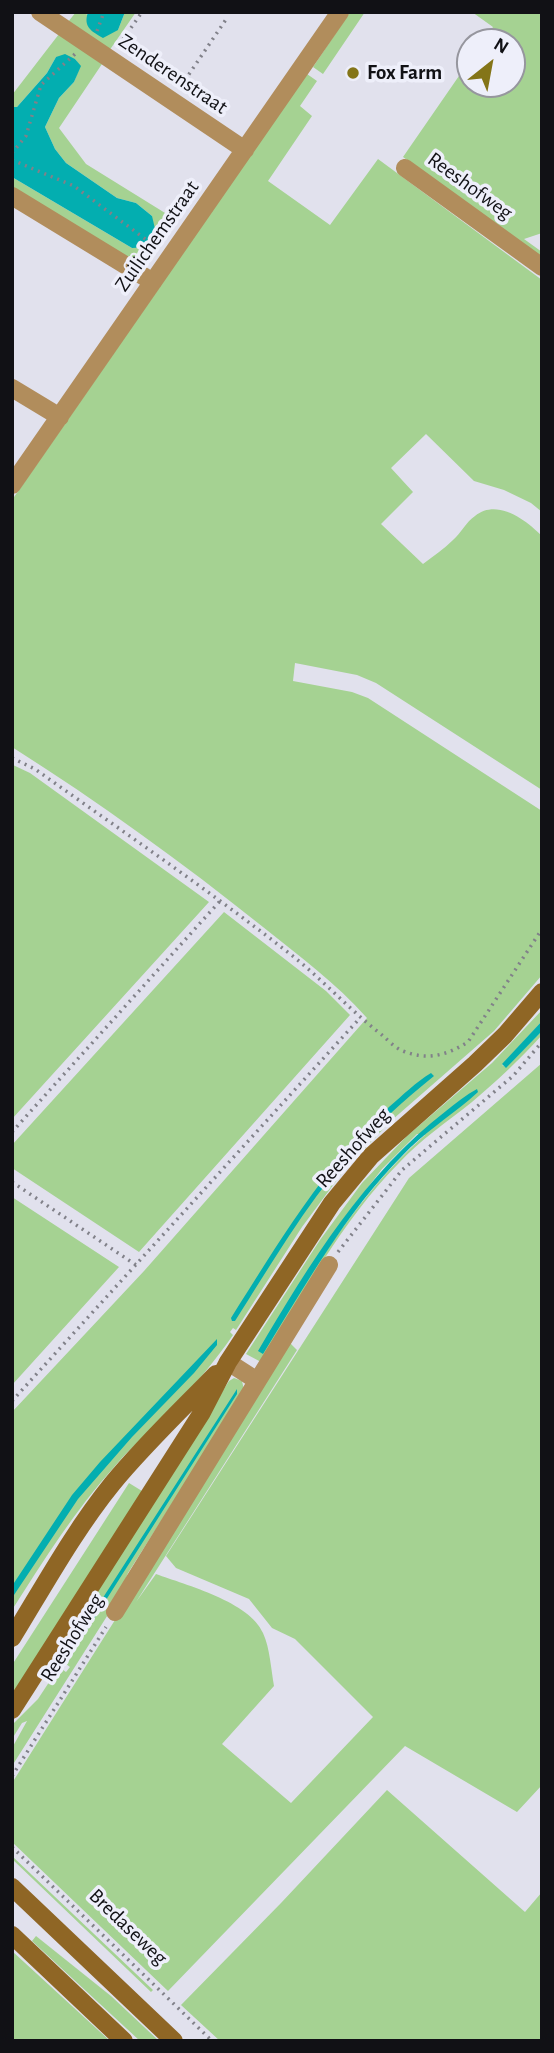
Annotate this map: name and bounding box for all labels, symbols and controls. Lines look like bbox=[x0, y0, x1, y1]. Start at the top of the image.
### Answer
street label: Zenderenstraat bbox=[114, 28, 232, 120]
north arrow bbox=[456, 28, 526, 98]
text: N bbox=[490, 35, 512, 58]
place label: Fox Farm bbox=[367, 60, 442, 86]
marker: Fox Farm bbox=[345, 65, 361, 81]
street label: Reeshofweg bbox=[422, 147, 518, 225]
street label: Zuilichemstraat bbox=[110, 176, 204, 296]
street label: Reeshofweg bbox=[310, 1103, 396, 1193]
street label: Reeshofweg bbox=[35, 1589, 109, 1687]
street label: Bredaseweg bbox=[84, 1884, 172, 1970]

